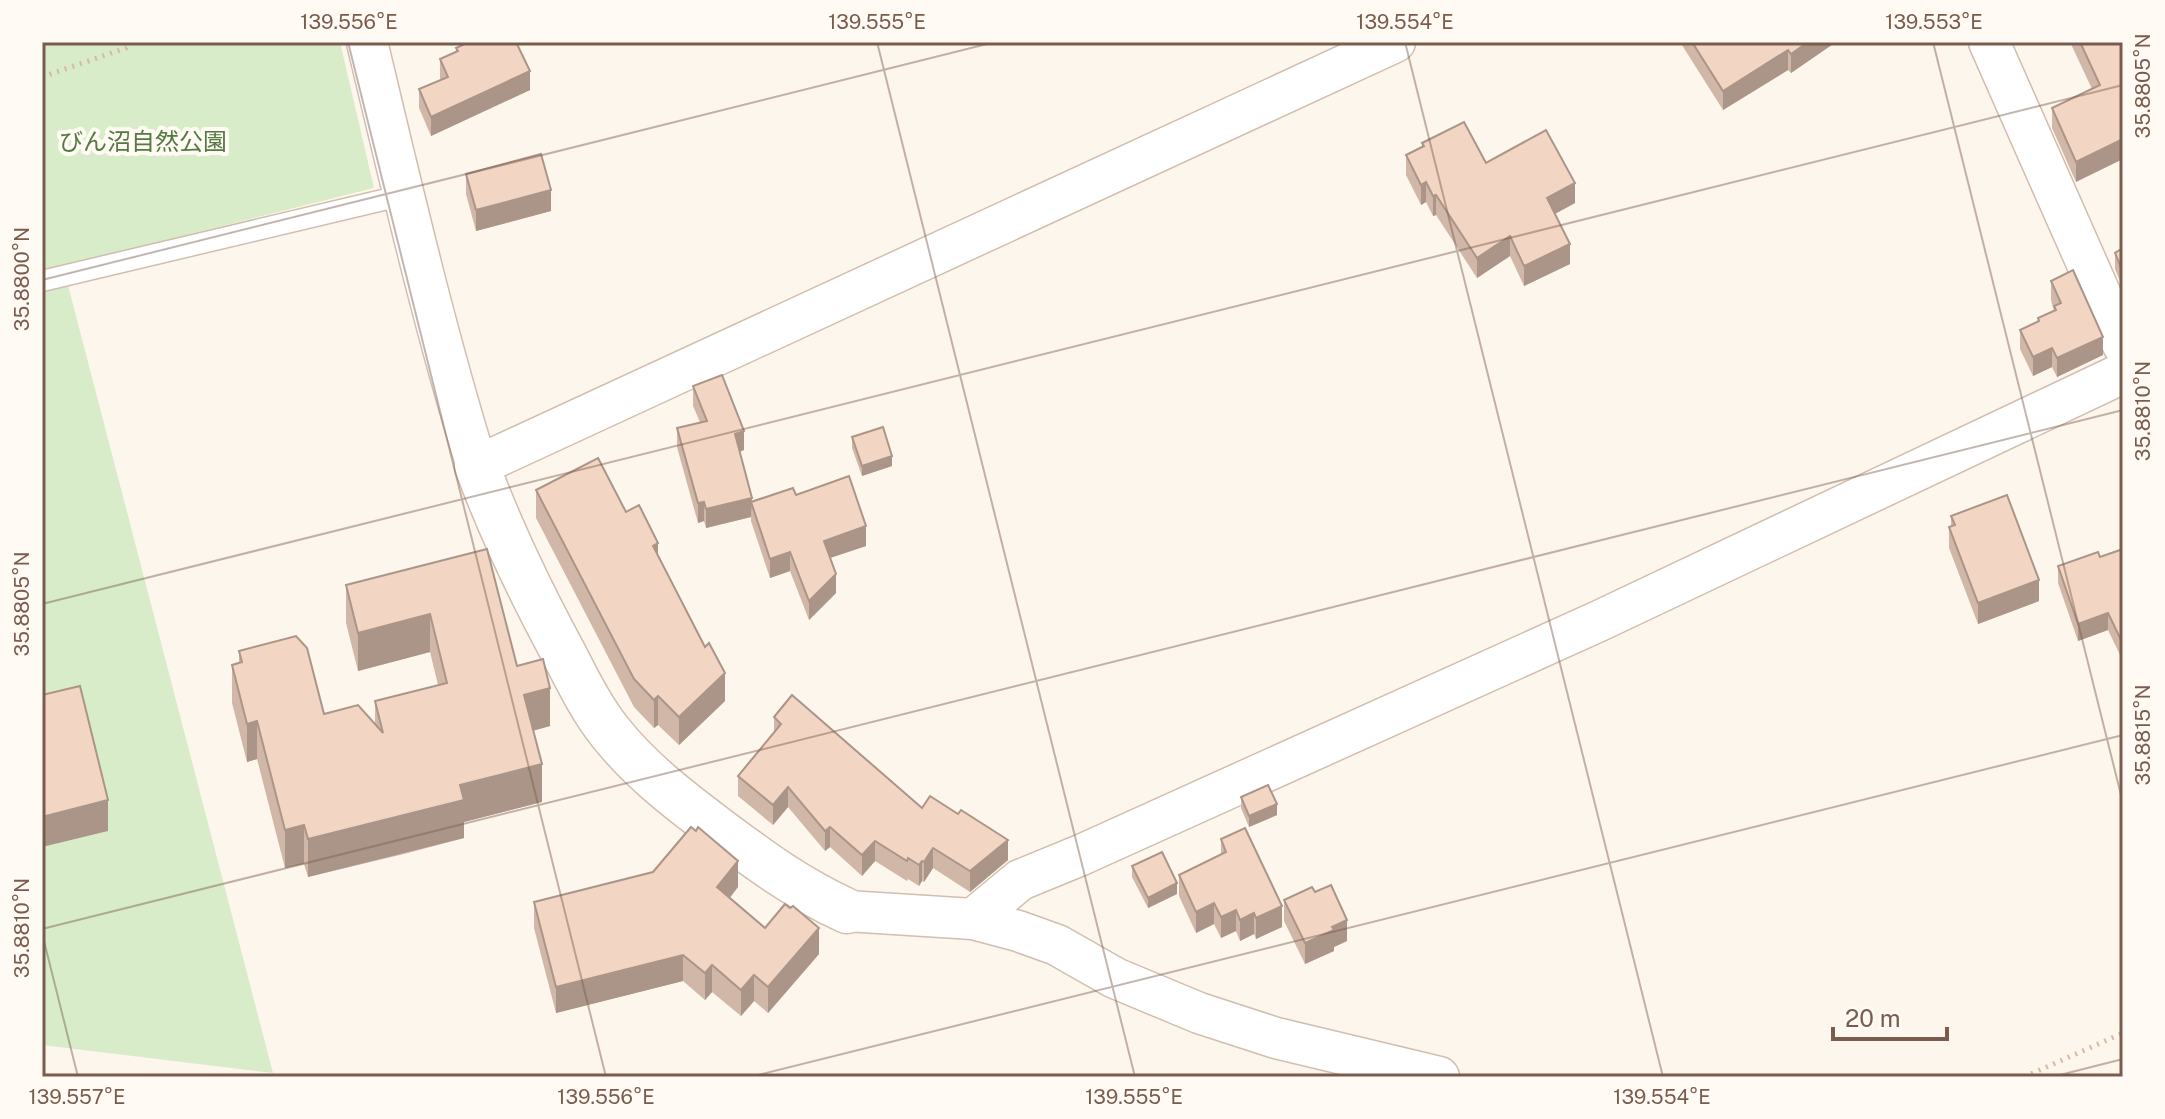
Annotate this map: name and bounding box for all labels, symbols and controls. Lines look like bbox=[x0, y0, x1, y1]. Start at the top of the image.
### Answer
text: 139.556°E bbox=[300, 10, 398, 34]
text: 139.555°E bbox=[828, 10, 926, 34]
text: 139.554°E bbox=[1356, 10, 1454, 34]
text: 139.553°E bbox=[1885, 10, 1983, 34]
text: 35.8805°N bbox=[2131, 34, 2155, 138]
park label: びん沼自然公園 bbox=[59, 127, 227, 155]
text: 35.8800°N bbox=[10, 227, 34, 331]
text: 35.8810°N bbox=[2131, 361, 2155, 461]
text: 35.8805°N bbox=[10, 552, 34, 656]
text: 35.8815°N bbox=[2131, 685, 2155, 785]
text: 35.8810°N bbox=[10, 878, 34, 978]
scale bar bbox=[1833, 991, 1947, 1041]
text: 20 m bbox=[1845, 1004, 1901, 1032]
text: 139.557°E bbox=[29, 1085, 125, 1109]
text: 139.556°E bbox=[557, 1085, 655, 1109]
text: 139.555°E bbox=[1085, 1085, 1183, 1109]
text: 139.554°E bbox=[1613, 1085, 1711, 1109]

